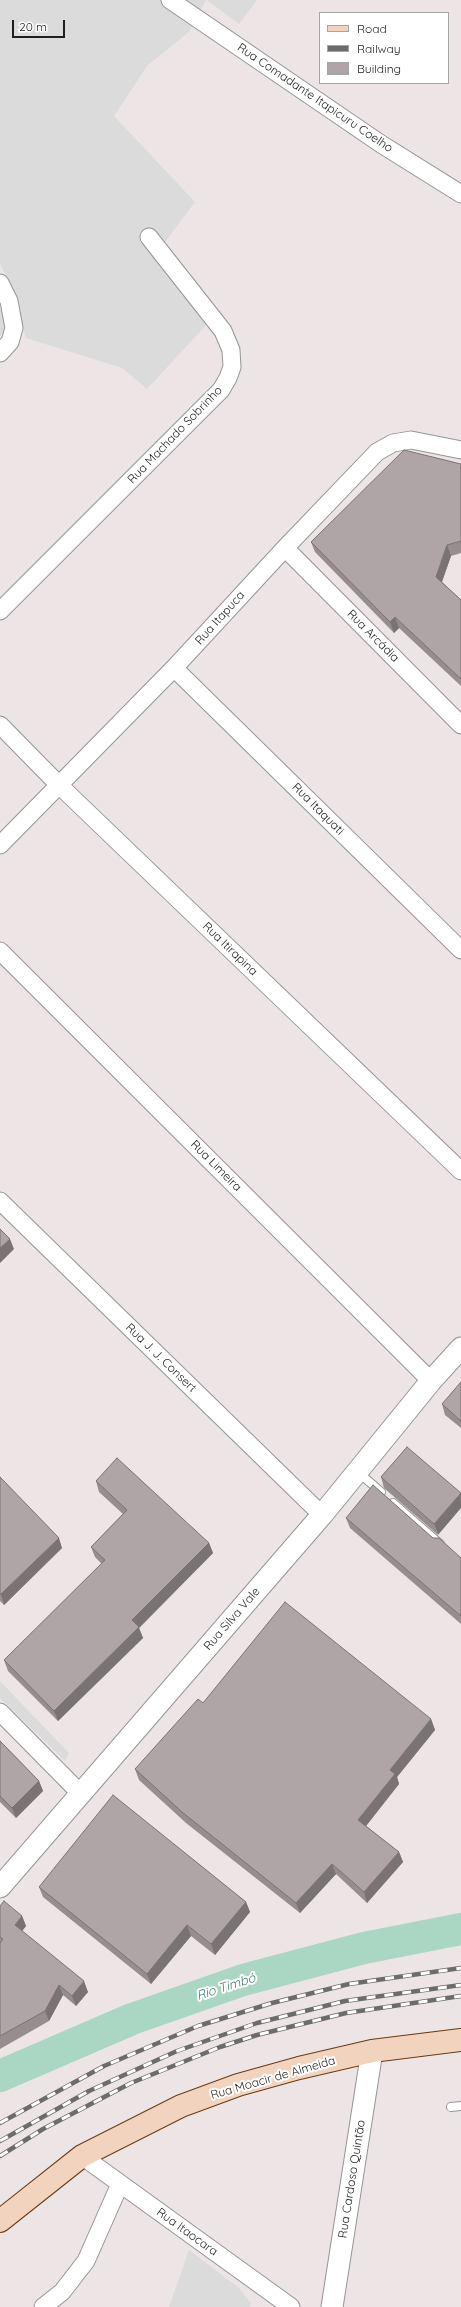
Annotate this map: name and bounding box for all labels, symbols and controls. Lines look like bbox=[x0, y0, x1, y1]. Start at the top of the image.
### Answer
scale bar bbox=[14, 12, 67, 38]
legend bbox=[319, 12, 449, 84]
text: 20 m bbox=[19, 19, 47, 34]
text: Road bbox=[357, 21, 387, 36]
street label: Rua Comadante Itapicuru Coelho bbox=[234, 40, 396, 156]
text: Railway bbox=[357, 41, 401, 56]
text: Building bbox=[357, 61, 401, 76]
street label: Rua Machado Sobrinho bbox=[125, 383, 225, 487]
street label: Rua Itapuca bbox=[192, 588, 248, 648]
street label: Rua Arcádia bbox=[344, 607, 402, 665]
street label: Rua Itaquati bbox=[289, 780, 347, 838]
street label: Rua Itirapina bbox=[200, 919, 260, 979]
street label: Rua Limeira bbox=[187, 1137, 245, 1195]
street label: Rua J. J. Consert bbox=[123, 1321, 199, 1395]
street label: Rua Silva Vale bbox=[201, 1585, 263, 1653]
water label: Rio Timbó bbox=[195, 1970, 257, 2004]
street label: Rua Moacir de Almeida bbox=[209, 2053, 337, 2103]
street label: Rua Cardoso Quintão bbox=[336, 2119, 368, 2239]
street label: Rua Itaocara bbox=[154, 2205, 220, 2259]

